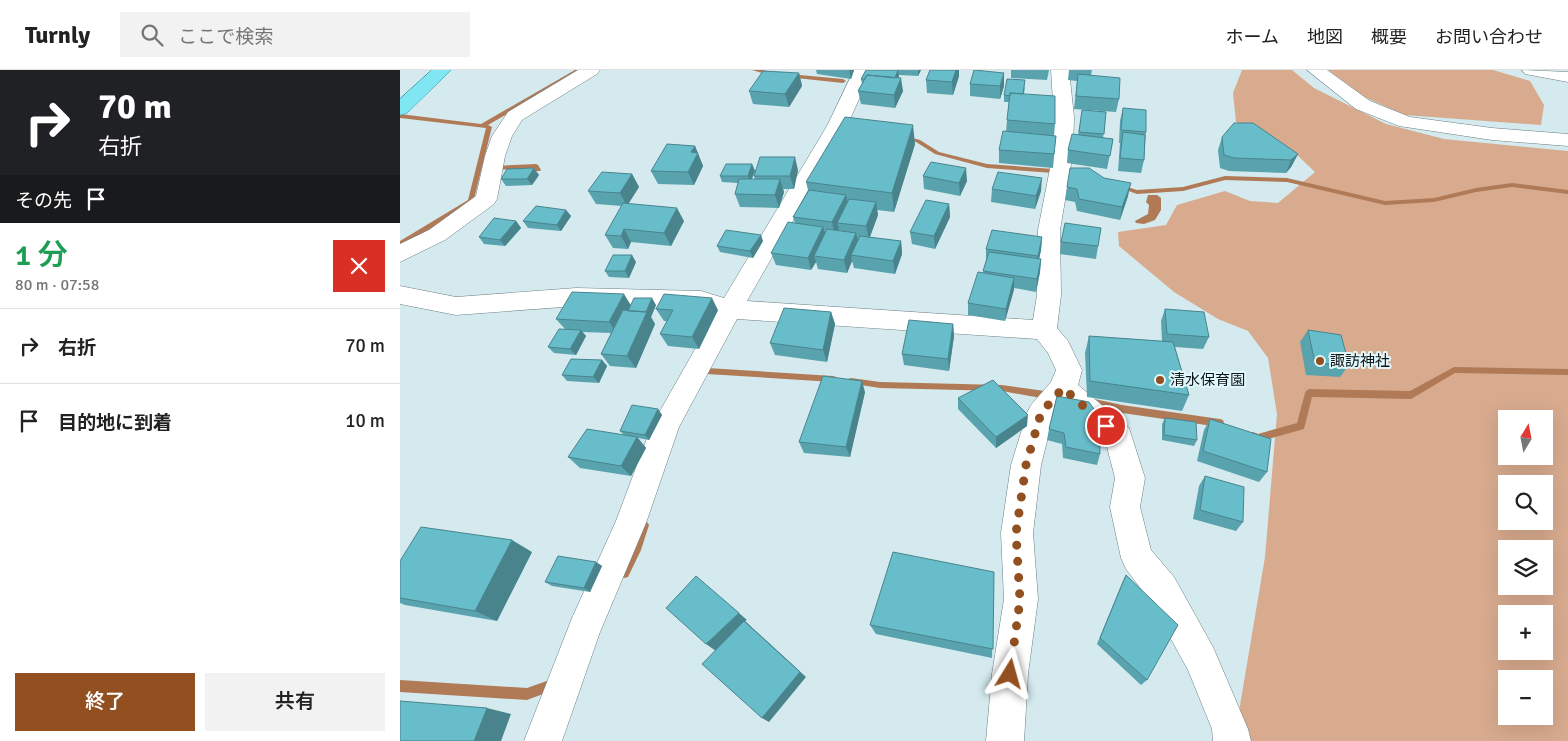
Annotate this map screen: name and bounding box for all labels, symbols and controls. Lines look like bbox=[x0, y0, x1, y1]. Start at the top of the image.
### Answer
search box bbox=[120, 12, 470, 57]
text: Turnly bbox=[25, 20, 90, 50]
icon: search bbox=[138, 21, 166, 49]
text: ここで検索 bbox=[178, 25, 273, 49]
text: ホーム bbox=[1226, 26, 1279, 48]
text: 地図 bbox=[1307, 26, 1343, 48]
text: 概要 bbox=[1371, 26, 1407, 48]
text: お問い合わせ bbox=[1435, 26, 1543, 48]
text: 70 m bbox=[98, 85, 172, 128]
icon: right bbox=[15, 90, 80, 155]
text: 右折 bbox=[98, 133, 142, 160]
icon: arrive bbox=[82, 185, 110, 213]
text: その先 bbox=[15, 189, 72, 213]
text: 1 分 bbox=[15, 237, 68, 274]
button: close bbox=[333, 240, 385, 292]
text: 80 m · 07:58 bbox=[15, 275, 99, 295]
icon: right bbox=[15, 332, 43, 360]
text: 70 m bbox=[345, 334, 385, 358]
text: 右折 bbox=[58, 336, 96, 360]
place label: 諏訪神社 bbox=[1330, 352, 1390, 370]
marker: 諏訪神社 bbox=[1314, 355, 1326, 367]
place label: 清水保育園 bbox=[1170, 371, 1245, 389]
marker: 清水保育園 bbox=[1154, 374, 1166, 386]
pin bbox=[1085, 405, 1127, 447]
icon: arrive bbox=[15, 407, 43, 435]
text: 10 m bbox=[345, 409, 385, 433]
north arrow bbox=[1498, 410, 1552, 465]
map controls bbox=[1498, 410, 1553, 725]
text: 目的地に到着 bbox=[58, 411, 172, 435]
icon: arrive bbox=[1092, 412, 1120, 440]
button: search bbox=[1498, 475, 1553, 530]
button: layers bbox=[1498, 540, 1553, 595]
button: + bbox=[1498, 605, 1553, 660]
position arrow bbox=[983, 647, 1035, 699]
button: − bbox=[1498, 670, 1553, 725]
button: 終了 bbox=[15, 673, 195, 731]
button: 共有 bbox=[205, 673, 385, 731]

